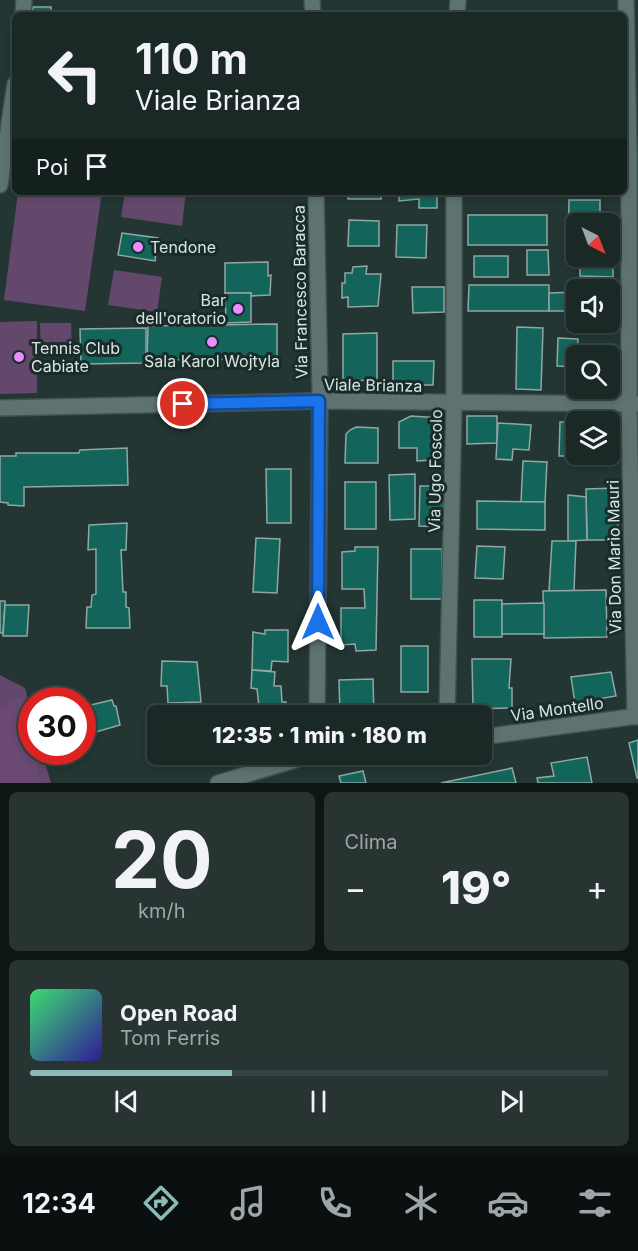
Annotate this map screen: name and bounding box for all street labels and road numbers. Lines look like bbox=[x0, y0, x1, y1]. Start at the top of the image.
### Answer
street label: Via Francesco Baracca bbox=[288, 205, 312, 379]
street label: Viale Brianza bbox=[324, 374, 422, 396]
street label: Via Ugo Foscolo bbox=[424, 409, 446, 533]
street label: Via Don Mario Mauri bbox=[603, 480, 625, 634]
street label: Via Montello bbox=[509, 693, 605, 725]

